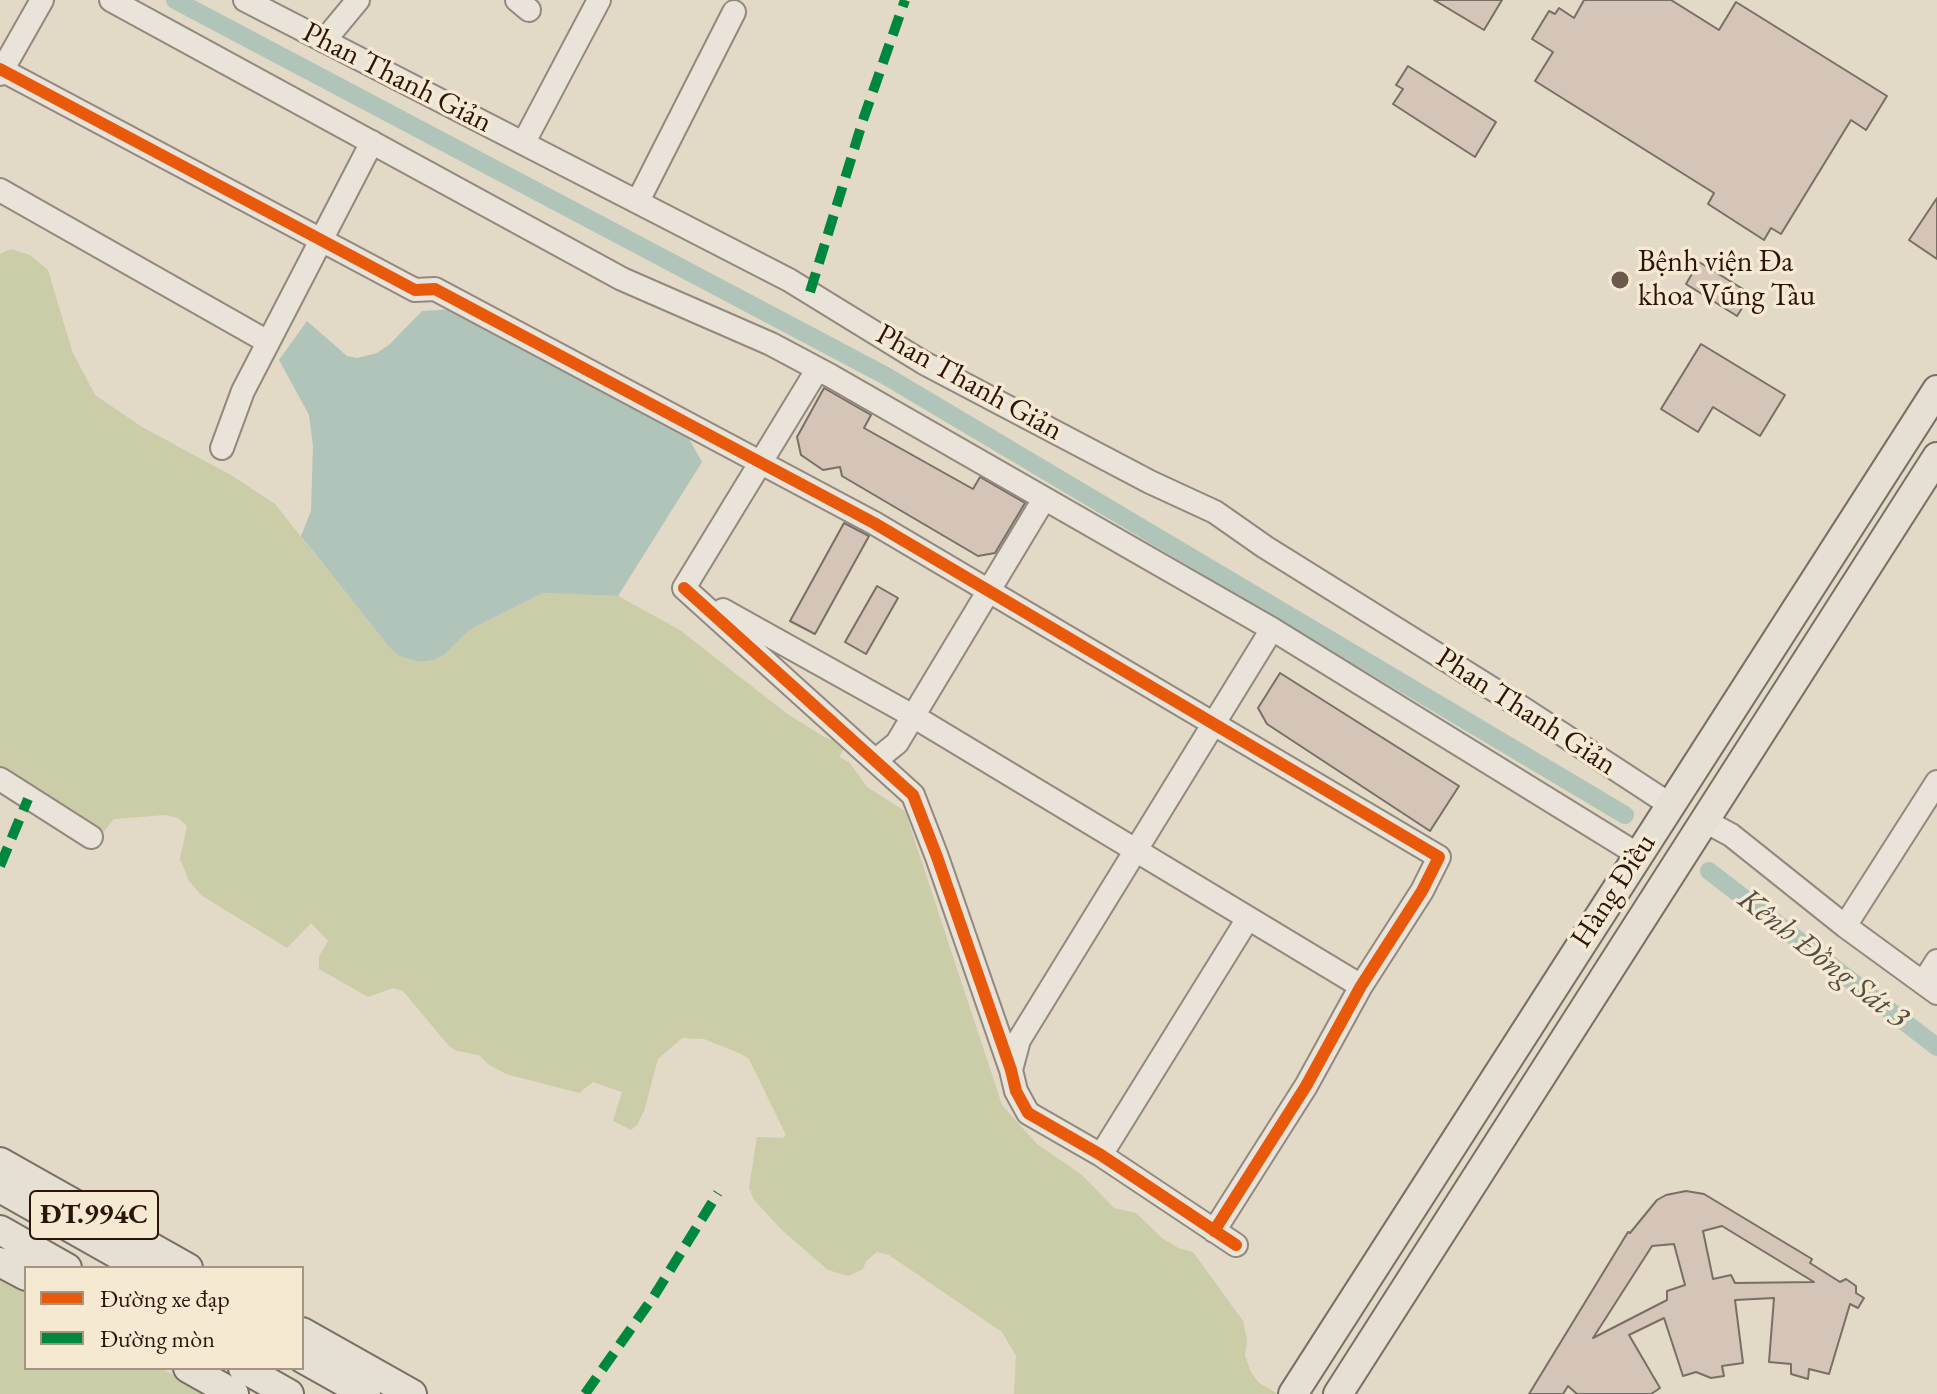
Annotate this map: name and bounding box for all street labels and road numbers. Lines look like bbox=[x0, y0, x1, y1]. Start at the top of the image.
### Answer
street label: Phan Thanh Giản bbox=[296, 15, 498, 141]
street label: Phan Thanh Giản bbox=[869, 317, 1069, 449]
street label: Phan Thanh Giản bbox=[1429, 640, 1623, 784]
street label: Hàng Điều bbox=[1564, 827, 1664, 955]
road number: ĐT.994C bbox=[30, 1191, 158, 1239]

